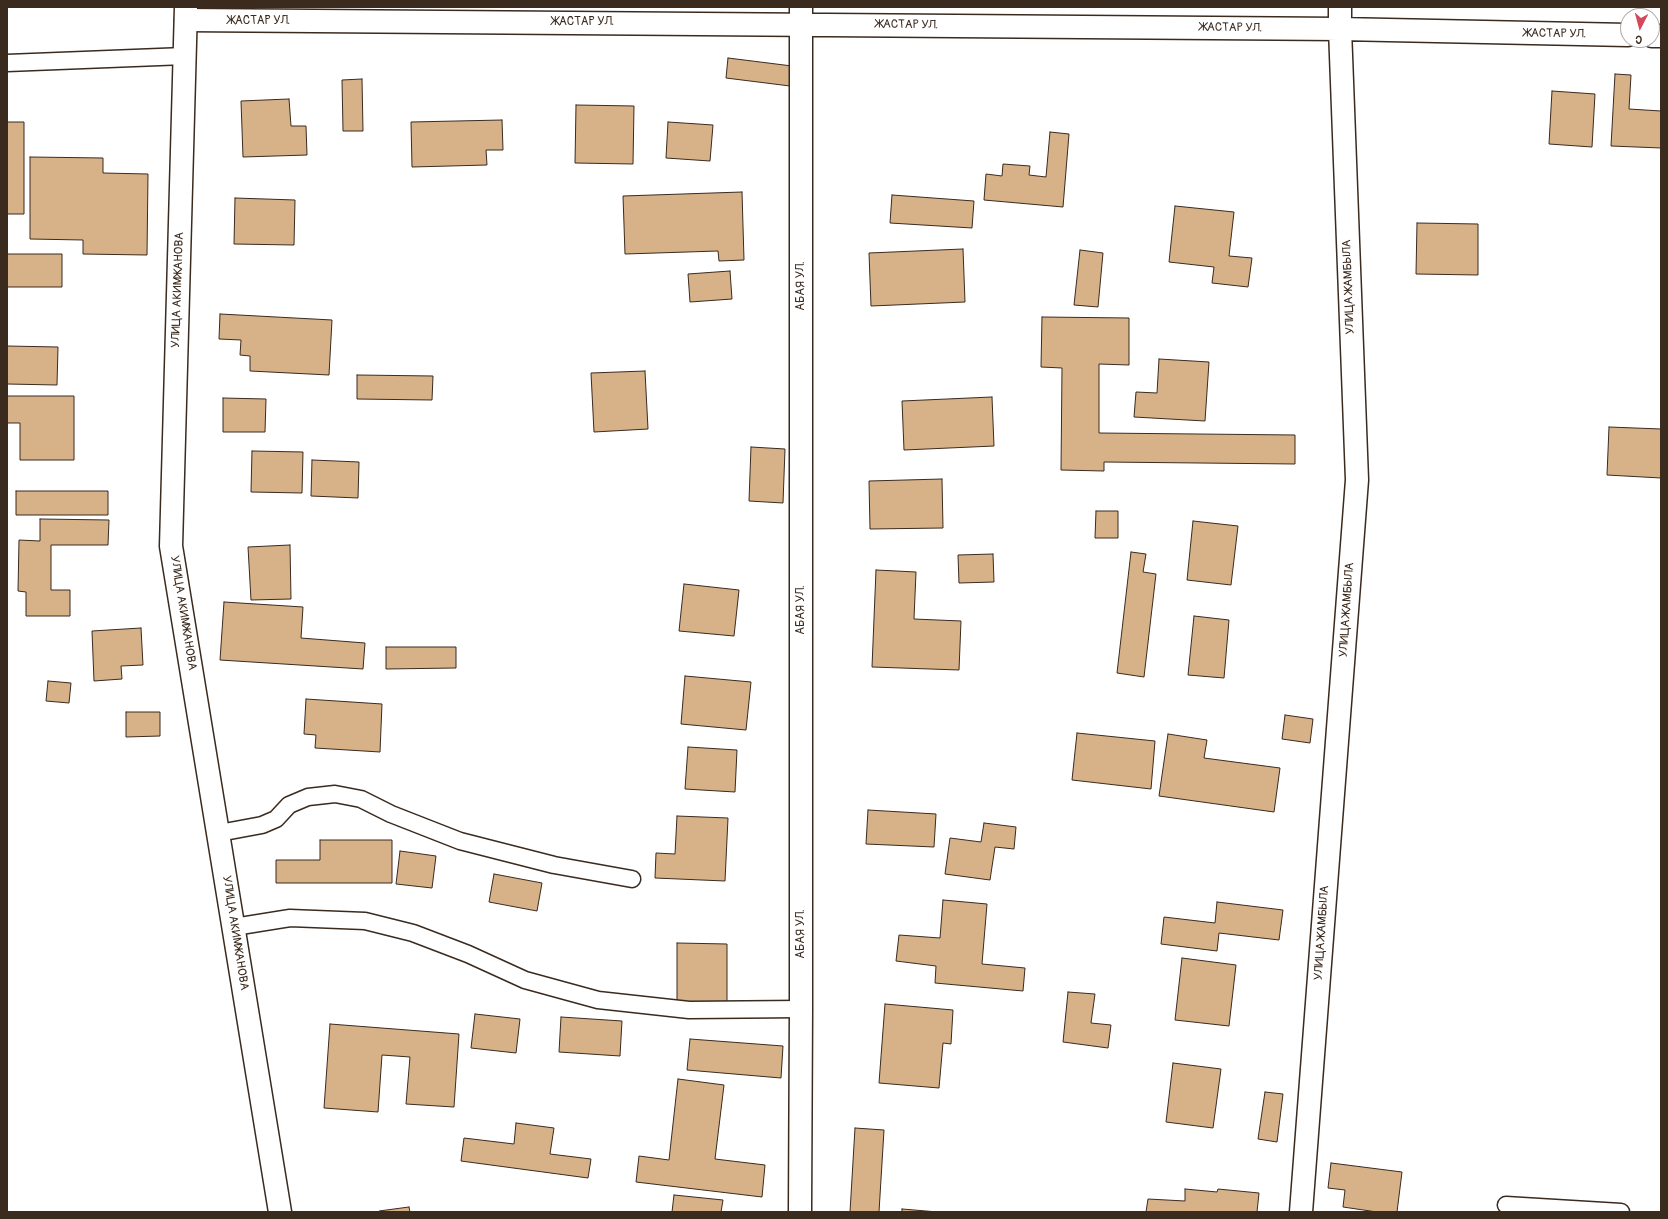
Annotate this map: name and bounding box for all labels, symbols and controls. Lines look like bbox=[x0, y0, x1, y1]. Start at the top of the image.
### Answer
north arrow bbox=[1620, 8, 1660, 48]
street label: ЖАСТАР УЛ. bbox=[228, 14, 290, 28]
street label: ЖАСТАР УЛ. bbox=[552, 15, 614, 29]
street label: ЖАСТАР УЛ. bbox=[876, 17, 938, 33]
street label: ЖАСТАР УЛ. bbox=[1200, 20, 1262, 36]
street label: ЖАСТАР УЛ. bbox=[1524, 26, 1586, 42]
text: С bbox=[1635, 33, 1643, 46]
street label: УЛИЦА АКИМЖАНОВА bbox=[169, 232, 187, 348]
street label: УЛИЦА ЖАМБЫЛА bbox=[1340, 239, 1358, 335]
street label: АБАЯ УЛ. bbox=[794, 261, 808, 311]
street label: УЛИЦА АКИМЖАНОВА bbox=[167, 555, 199, 671]
street label: УЛИЦА ЖАМБЫЛА bbox=[1337, 562, 1357, 658]
street label: АБАЯ УЛ. bbox=[794, 585, 808, 635]
street label: УЛИЦА АКИМЖАНОВА bbox=[219, 875, 251, 991]
street label: УЛИЦА ЖАМБЫЛА bbox=[1312, 885, 1332, 981]
street label: АБАЯ УЛ. bbox=[794, 909, 808, 959]

